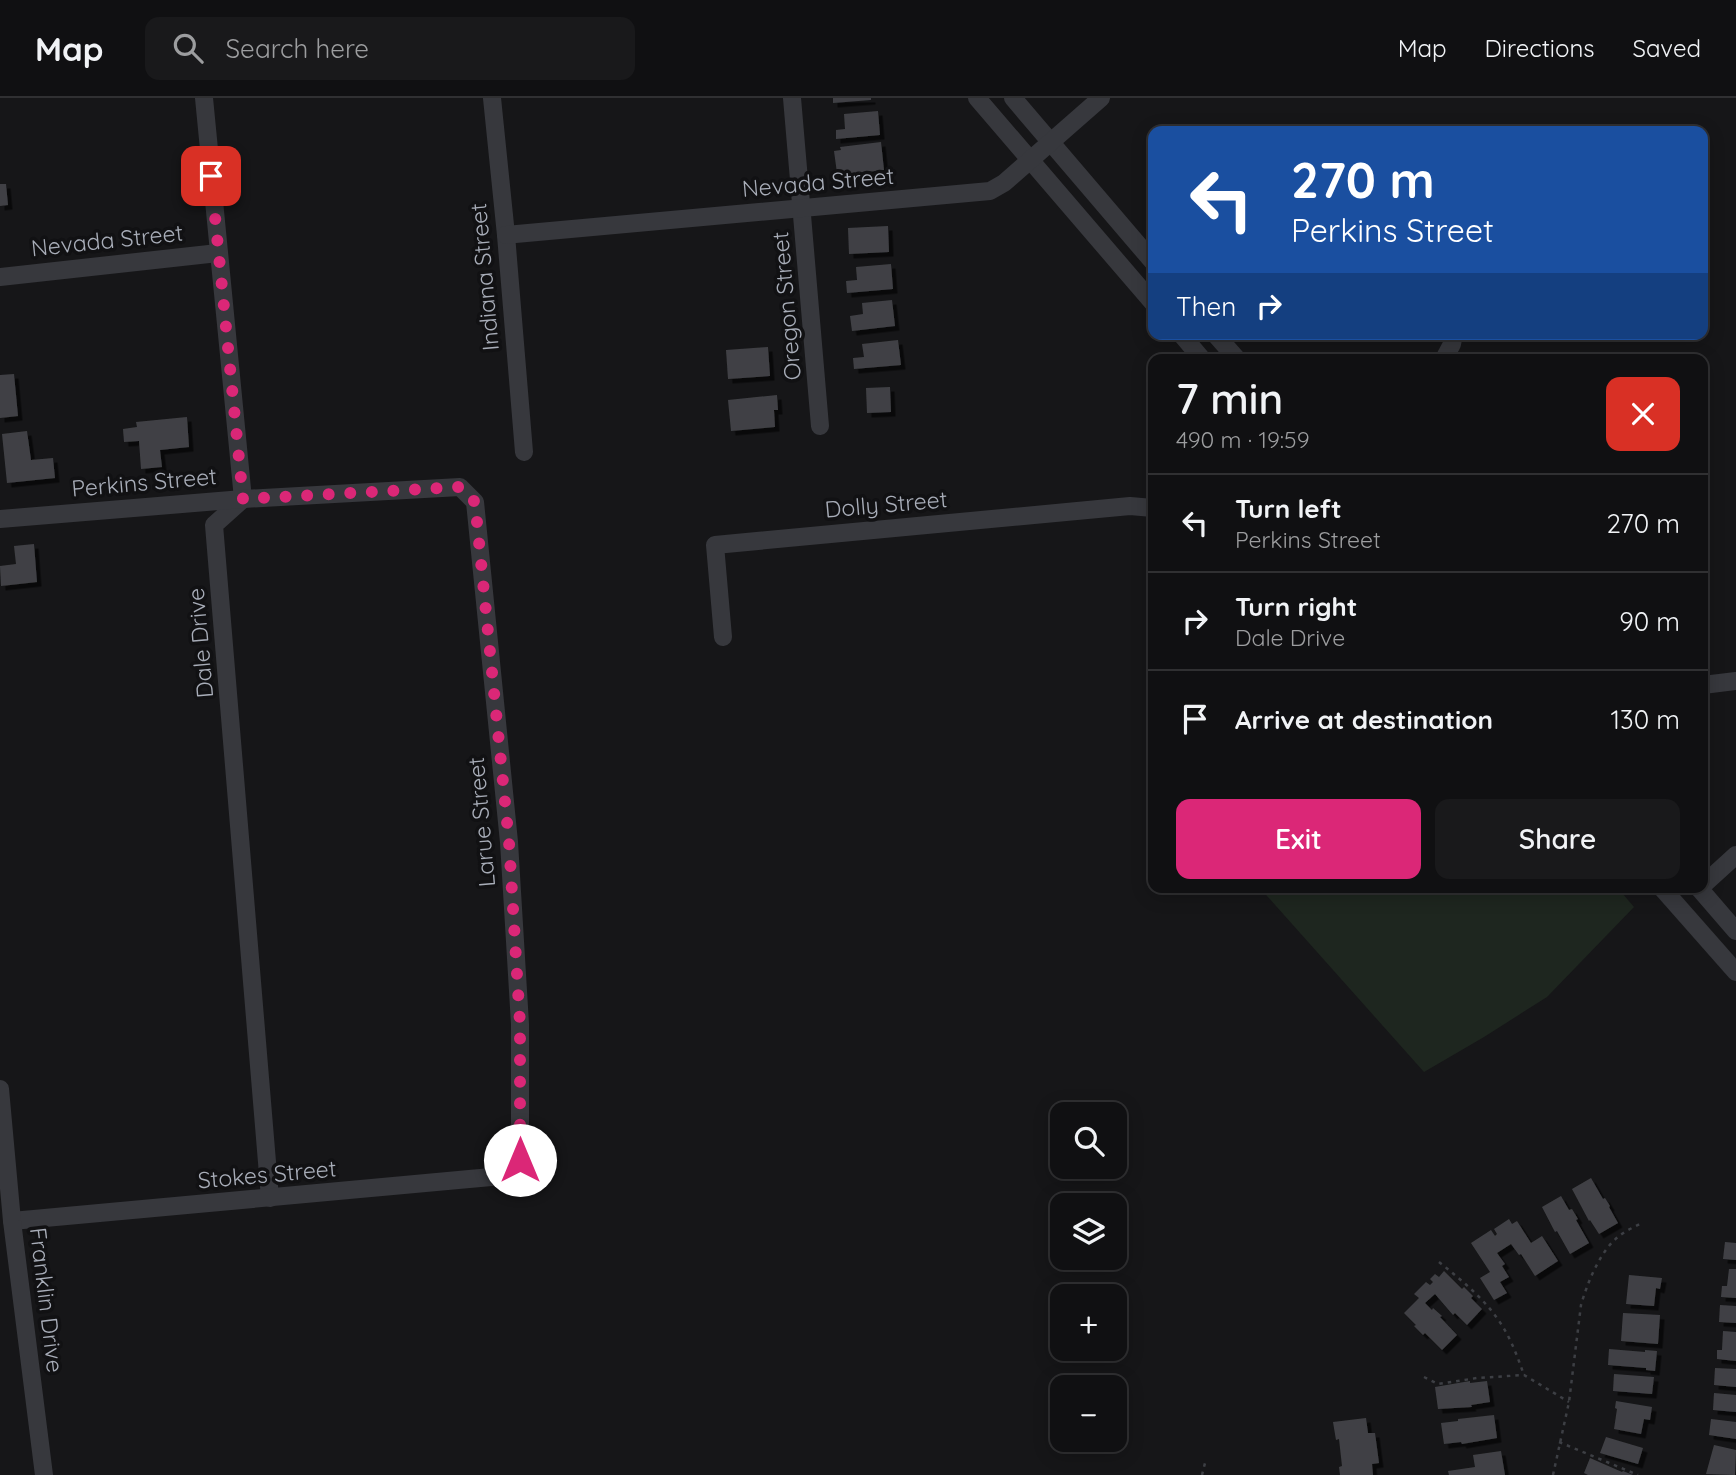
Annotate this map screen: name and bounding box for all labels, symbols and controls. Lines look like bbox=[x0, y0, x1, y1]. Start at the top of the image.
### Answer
search box bbox=[145, 17, 635, 80]
text: Map bbox=[35, 28, 103, 69]
icon: search bbox=[169, 29, 207, 67]
text: Search here bbox=[225, 32, 369, 65]
text: Map bbox=[1398, 33, 1447, 63]
text: Directions bbox=[1485, 33, 1595, 63]
text: Saved bbox=[1633, 33, 1701, 63]
pin bbox=[181, 146, 241, 206]
text: 270 m bbox=[1291, 149, 1435, 210]
icon: left bbox=[1176, 154, 1267, 245]
icon: arrive bbox=[192, 157, 230, 195]
street label: Nevada Street bbox=[741, 161, 896, 203]
street label: Indiana Street bbox=[463, 202, 505, 352]
text: Perkins Street bbox=[1291, 210, 1494, 250]
street label: Nevada Street bbox=[30, 218, 185, 262]
street label: Oregon Street bbox=[765, 230, 807, 382]
icon: right bbox=[1250, 287, 1288, 325]
text: Then bbox=[1176, 290, 1236, 323]
text: 7 min bbox=[1176, 372, 1283, 425]
button: close bbox=[1606, 377, 1680, 451]
text: 490 m · 19:59 bbox=[1176, 425, 1310, 454]
street label: Perkins Street bbox=[70, 461, 218, 503]
street label: Dolly Street bbox=[823, 484, 949, 524]
text: Turn left bbox=[1235, 492, 1342, 525]
icon: left bbox=[1176, 504, 1214, 542]
text: 270 m bbox=[1606, 507, 1680, 540]
text: Perkins Street bbox=[1235, 525, 1381, 554]
street label: Dale Drive bbox=[181, 587, 219, 699]
text: Turn right bbox=[1235, 590, 1357, 623]
icon: right bbox=[1176, 602, 1214, 640]
text: 90 m bbox=[1619, 605, 1680, 638]
text: Dale Drive bbox=[1235, 623, 1345, 652]
icon: arrive bbox=[1176, 700, 1214, 738]
text: Arrive at destination bbox=[1235, 703, 1493, 736]
text: 130 m bbox=[1610, 703, 1680, 736]
street label: Larue Street bbox=[461, 756, 501, 888]
button: Exit bbox=[1176, 799, 1421, 879]
button: Share bbox=[1435, 799, 1680, 879]
map controls bbox=[1050, 1102, 1127, 1452]
button: search bbox=[1050, 1102, 1127, 1179]
position arrow bbox=[483, 1123, 557, 1197]
street label: Stokes Street bbox=[196, 1153, 338, 1195]
button: layers bbox=[1050, 1193, 1127, 1270]
street label: Franklin Drive bbox=[24, 1226, 70, 1374]
button: + bbox=[1050, 1284, 1127, 1361]
button: − bbox=[1050, 1375, 1127, 1452]

